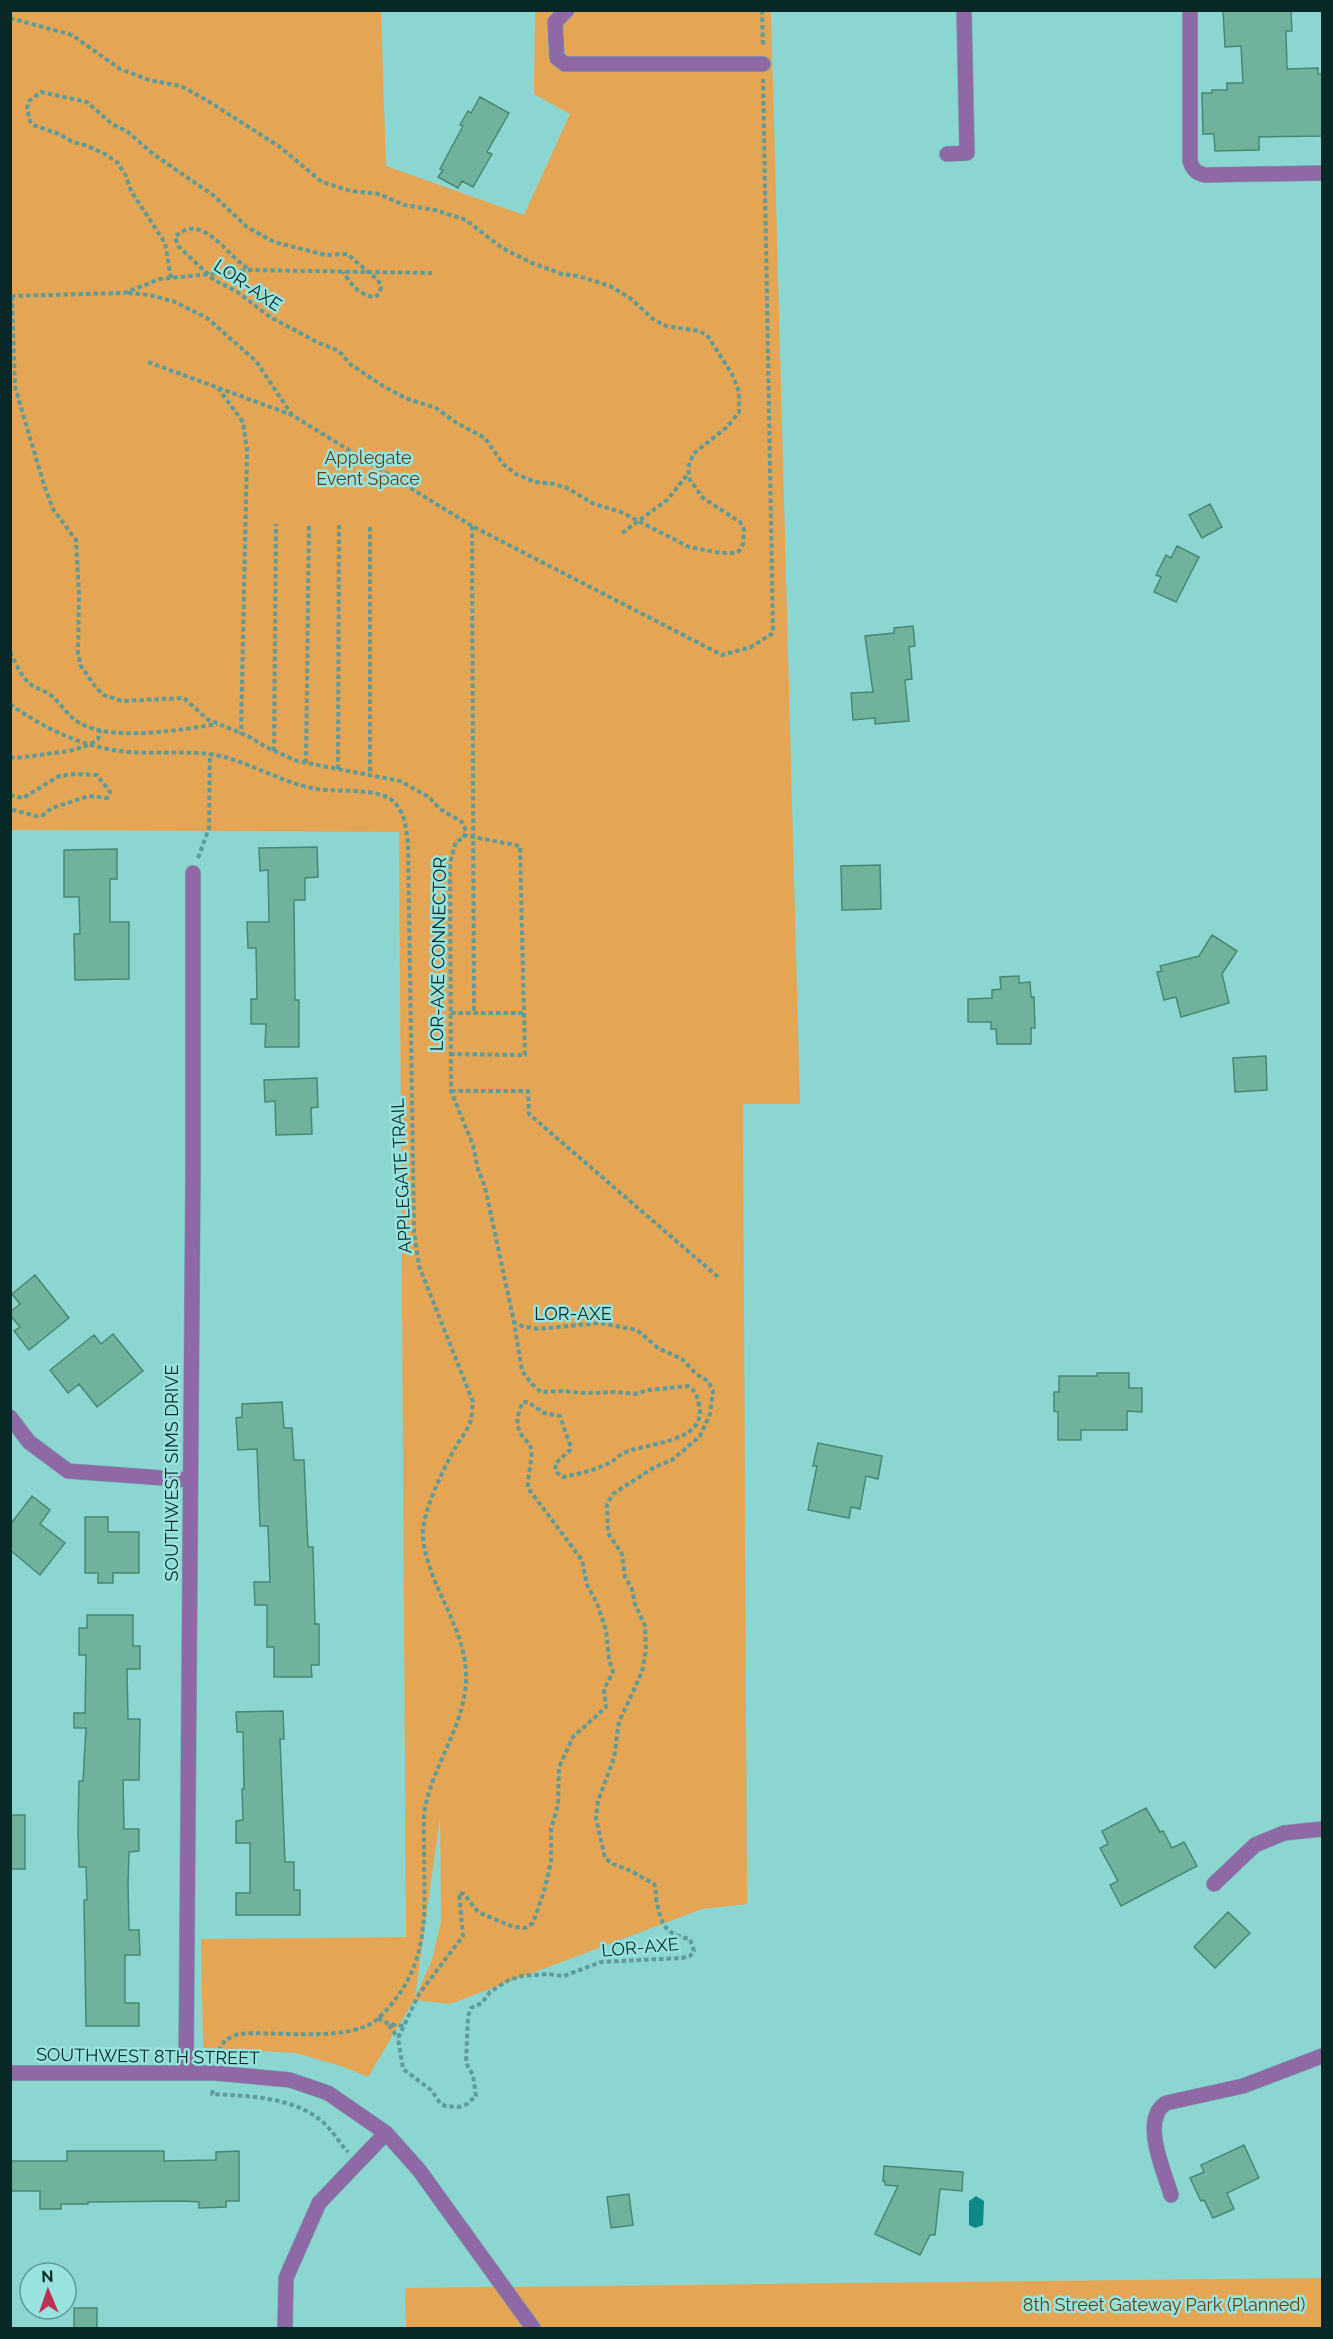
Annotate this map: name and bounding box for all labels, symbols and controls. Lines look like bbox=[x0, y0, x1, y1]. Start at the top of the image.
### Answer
street label: LOR-AXE bbox=[210, 255, 286, 315]
park label: Applegate Event Space bbox=[316, 447, 420, 489]
street label: LOR-AXE CONNECTOR bbox=[426, 856, 450, 1051]
street label: APPLEGATE TRAIL bbox=[386, 1097, 416, 1254]
street label: LOR-AXE bbox=[534, 1303, 612, 1324]
street label: SOUTHWEST SIMS DRIVE bbox=[161, 1365, 182, 1581]
street label: LOR-AXE bbox=[601, 1933, 679, 1961]
street label: SOUTHWEST 8TH STREET bbox=[36, 2044, 260, 2068]
north arrow bbox=[18, 2261, 78, 2321]
text: N bbox=[41, 2267, 54, 2286]
park label: 8th Street Gateway Park (Planned) bbox=[1023, 2294, 1305, 2315]

